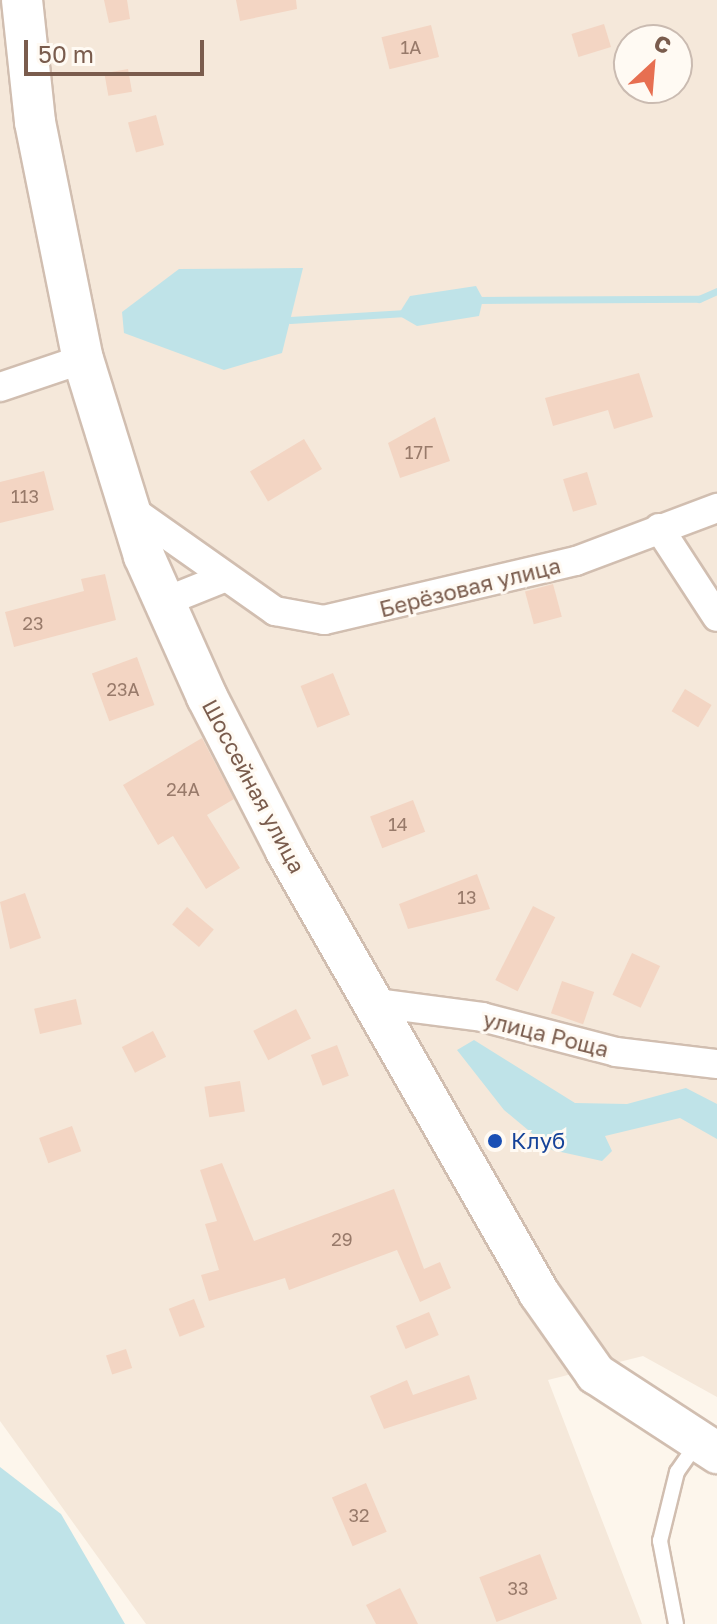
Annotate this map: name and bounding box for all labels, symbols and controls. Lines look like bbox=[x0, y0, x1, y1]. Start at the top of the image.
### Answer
scale bar bbox=[28, 24, 208, 74]
north arrow bbox=[613, 24, 693, 104]
text: С bbox=[650, 28, 676, 59]
house number: 1А bbox=[401, 36, 421, 58]
text: 50 m bbox=[38, 39, 94, 68]
house number: 17Г bbox=[405, 441, 433, 463]
house number: 113 bbox=[11, 485, 39, 507]
street label: Берёзовая улица bbox=[377, 552, 563, 622]
house number: 23 bbox=[23, 612, 43, 634]
house number: 23А bbox=[106, 678, 140, 700]
street label: Шоссейная улица bbox=[197, 695, 311, 877]
house number: 24А bbox=[166, 778, 200, 800]
house number: 14 bbox=[388, 813, 408, 835]
house number: 13 bbox=[457, 886, 477, 908]
street label: улица Роща bbox=[480, 1006, 612, 1062]
place label: Клуб bbox=[511, 1128, 565, 1154]
marker: Клуб bbox=[486, 1132, 504, 1150]
house number: 29 bbox=[331, 1228, 353, 1250]
house number: 32 bbox=[349, 1504, 369, 1526]
house number: 33 bbox=[507, 1577, 529, 1599]

